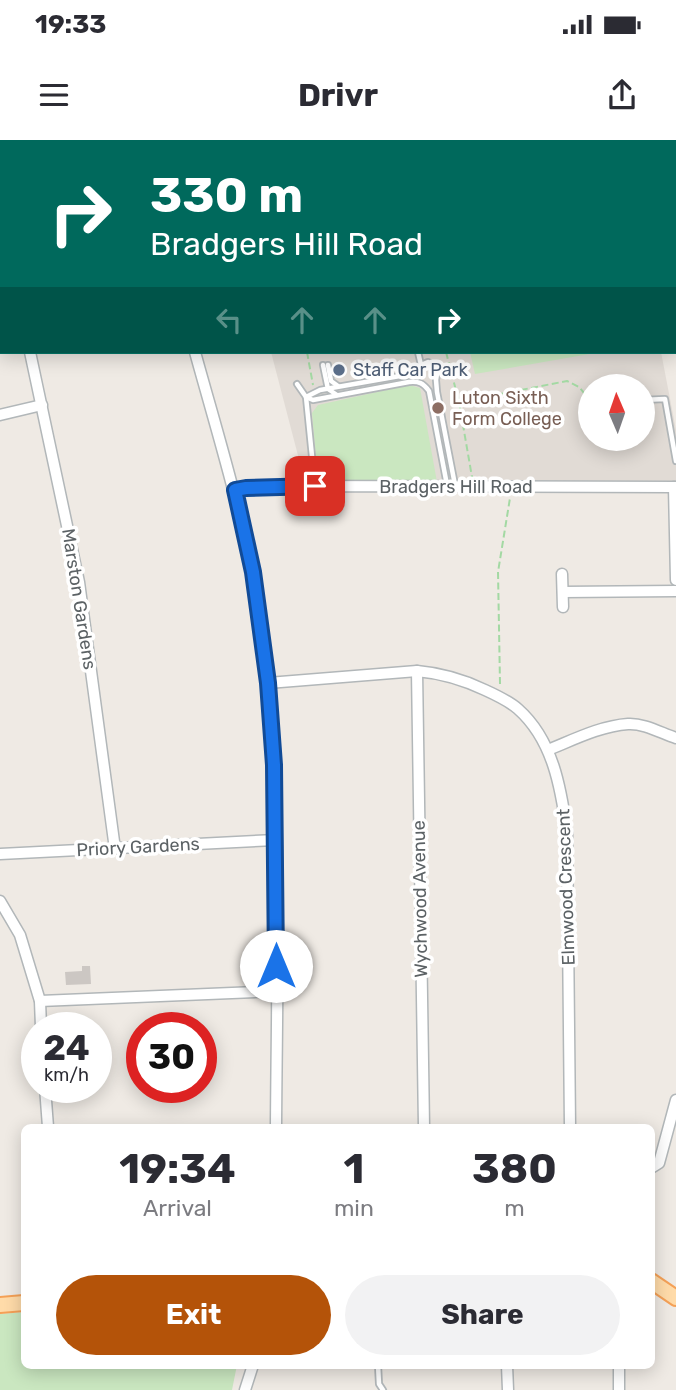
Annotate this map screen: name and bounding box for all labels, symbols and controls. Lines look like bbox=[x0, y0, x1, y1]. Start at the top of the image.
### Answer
text: 19:33 bbox=[35, 9, 106, 40]
icon: menu bbox=[35, 76, 73, 114]
text: Drivr bbox=[298, 76, 378, 114]
icon: share bbox=[603, 76, 641, 114]
text: 330 m bbox=[150, 166, 303, 224]
icon: right bbox=[35, 168, 126, 259]
text: Bradgers Hill Road bbox=[150, 225, 423, 263]
icon: left bbox=[210, 301, 248, 339]
icon: ahead bbox=[283, 301, 321, 339]
icon: ahead bbox=[356, 301, 394, 339]
icon: right bbox=[429, 301, 467, 339]
place label: Staff Car Park bbox=[353, 359, 468, 381]
marker: Staff Car Park bbox=[331, 362, 347, 378]
north arrow bbox=[578, 374, 654, 452]
map controls bbox=[578, 374, 655, 451]
place label: Luton Sixth Form College bbox=[452, 387, 562, 430]
marker: Luton Sixth Form College bbox=[430, 400, 446, 416]
pin bbox=[285, 456, 345, 516]
icon: arrive bbox=[296, 467, 334, 505]
street label: Bradgers Hill Road bbox=[379, 476, 533, 498]
street label: Marston Gardens bbox=[57, 527, 101, 671]
street label: Elmwood Crescent bbox=[552, 808, 580, 966]
street label: Wychwood Avenue bbox=[408, 820, 432, 978]
street label: Priory Gardens bbox=[76, 833, 200, 861]
position arrow bbox=[239, 929, 313, 1003]
speed limit sign: 30 bbox=[126, 1012, 217, 1103]
text: 24 bbox=[43, 1027, 90, 1069]
text: km/h bbox=[44, 1064, 89, 1086]
text: 19:34 bbox=[119, 1144, 236, 1194]
text: 1 bbox=[343, 1144, 364, 1194]
text: 380 bbox=[472, 1144, 557, 1194]
text: Arrival bbox=[143, 1194, 212, 1222]
text: min bbox=[334, 1194, 374, 1222]
text: m bbox=[504, 1194, 525, 1222]
button: Exit bbox=[56, 1275, 331, 1355]
button: Share bbox=[345, 1275, 620, 1355]

